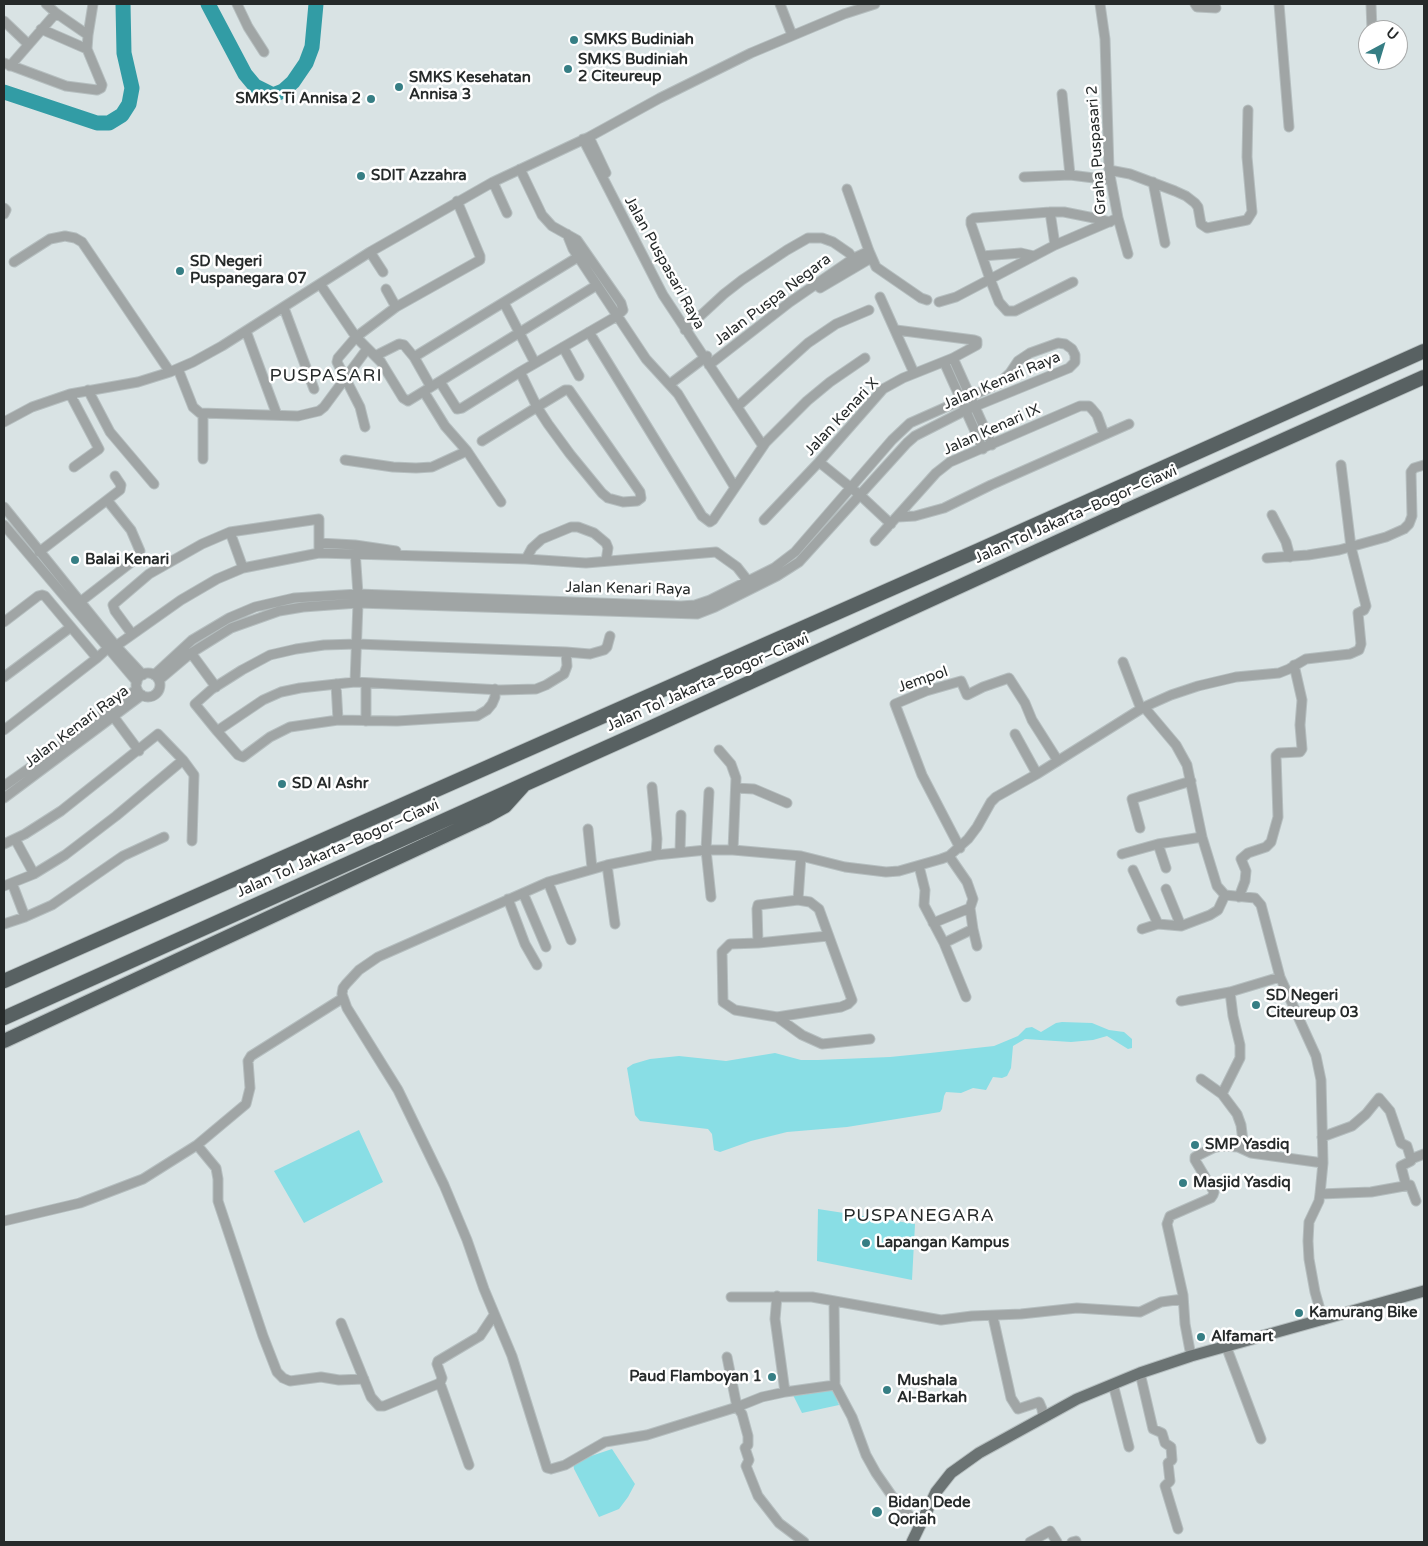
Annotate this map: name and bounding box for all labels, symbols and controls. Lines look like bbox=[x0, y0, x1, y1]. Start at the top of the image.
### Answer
north arrow bbox=[1358, 20, 1408, 70]
text: U bbox=[1383, 24, 1402, 44]
place label: SMKS Budiniah bbox=[584, 31, 694, 49]
marker: SMKS Budiniah bbox=[568, 34, 580, 46]
place label: SMKS Budiniah 2 Citeureup bbox=[578, 51, 688, 86]
marker: SMKS Budiniah 2 Citeureup bbox=[562, 63, 574, 75]
place label: SMKS Kesehatan Annisa 3 bbox=[409, 69, 531, 104]
marker: SMKS Kesehatan Annisa 3 bbox=[393, 81, 405, 93]
street label: Graha Puspasari 2 bbox=[1084, 85, 1110, 215]
place label: SMKS Ti Annisa 2 bbox=[235, 90, 361, 108]
marker: SMKS Ti Annisa 2 bbox=[365, 93, 377, 105]
place label: SDIT Azzahra bbox=[371, 167, 467, 185]
marker: SDIT Azzahra bbox=[355, 170, 367, 182]
street label: Jalan Puspasari Raya bbox=[620, 193, 708, 333]
street label: Jalan Puspa Negara bbox=[711, 250, 835, 350]
place label: SD Negeri Puspanegara 07 bbox=[190, 253, 307, 288]
marker: SD Negeri Puspanegara 07 bbox=[174, 265, 186, 277]
street label: Jalan Kenari Raya bbox=[941, 348, 1063, 414]
district label: PUSPASARI bbox=[268, 365, 384, 387]
street label: Jalan Kenari X bbox=[801, 374, 883, 460]
street label: Jalan Kenari IX bbox=[941, 401, 1043, 459]
street label: Jalan Tol Jakarta–Bogor–Ciawi bbox=[972, 462, 1180, 568]
place label: Balai Kenari bbox=[85, 551, 169, 569]
marker: Balai Kenari bbox=[69, 554, 81, 566]
street label: Jalan Kenari Raya bbox=[565, 579, 691, 599]
street label: Jalan Tol Jakarta–Bogor–Ciawi bbox=[604, 630, 812, 736]
street label: Jempol bbox=[896, 663, 950, 697]
street label: Jalan Kenari Raya bbox=[21, 682, 133, 772]
place label: SD Al Ashr bbox=[292, 775, 368, 793]
marker: SD Al Ashr bbox=[276, 778, 288, 790]
street label: Jalan Tol Jakarta–Bogor–Ciawi bbox=[234, 796, 442, 902]
place label: SD Negeri Citeureup 03 bbox=[1266, 987, 1359, 1022]
marker: SD Negeri Citeureup 03 bbox=[1250, 999, 1262, 1011]
place label: SMP Yasdiq bbox=[1205, 1136, 1289, 1154]
marker: SMP Yasdiq bbox=[1189, 1139, 1201, 1151]
place label: Masjid Yasdiq bbox=[1193, 1174, 1291, 1192]
marker: Masjid Yasdiq bbox=[1177, 1177, 1189, 1189]
district label: PUSPANEGARA bbox=[842, 1205, 996, 1227]
place label: Lapangan Kampus bbox=[876, 1234, 1009, 1252]
marker: Lapangan Kampus bbox=[860, 1237, 872, 1249]
place label: Kamurang Bike bbox=[1309, 1304, 1418, 1322]
marker: Kamurang Bike bbox=[1293, 1307, 1305, 1319]
place label: Alfamart bbox=[1211, 1328, 1273, 1346]
marker: Alfamart bbox=[1195, 1331, 1207, 1343]
place label: Paud Flamboyan 1 bbox=[629, 1368, 762, 1386]
marker: Paud Flamboyan 1 bbox=[766, 1371, 778, 1383]
place label: Mushala Al-Barkah bbox=[897, 1372, 967, 1407]
marker: Mushala Al-Barkah bbox=[881, 1384, 893, 1396]
place label: Bidan Dede Qoriah bbox=[888, 1494, 970, 1529]
marker: Bidan Dede Qoriah bbox=[870, 1505, 884, 1519]

